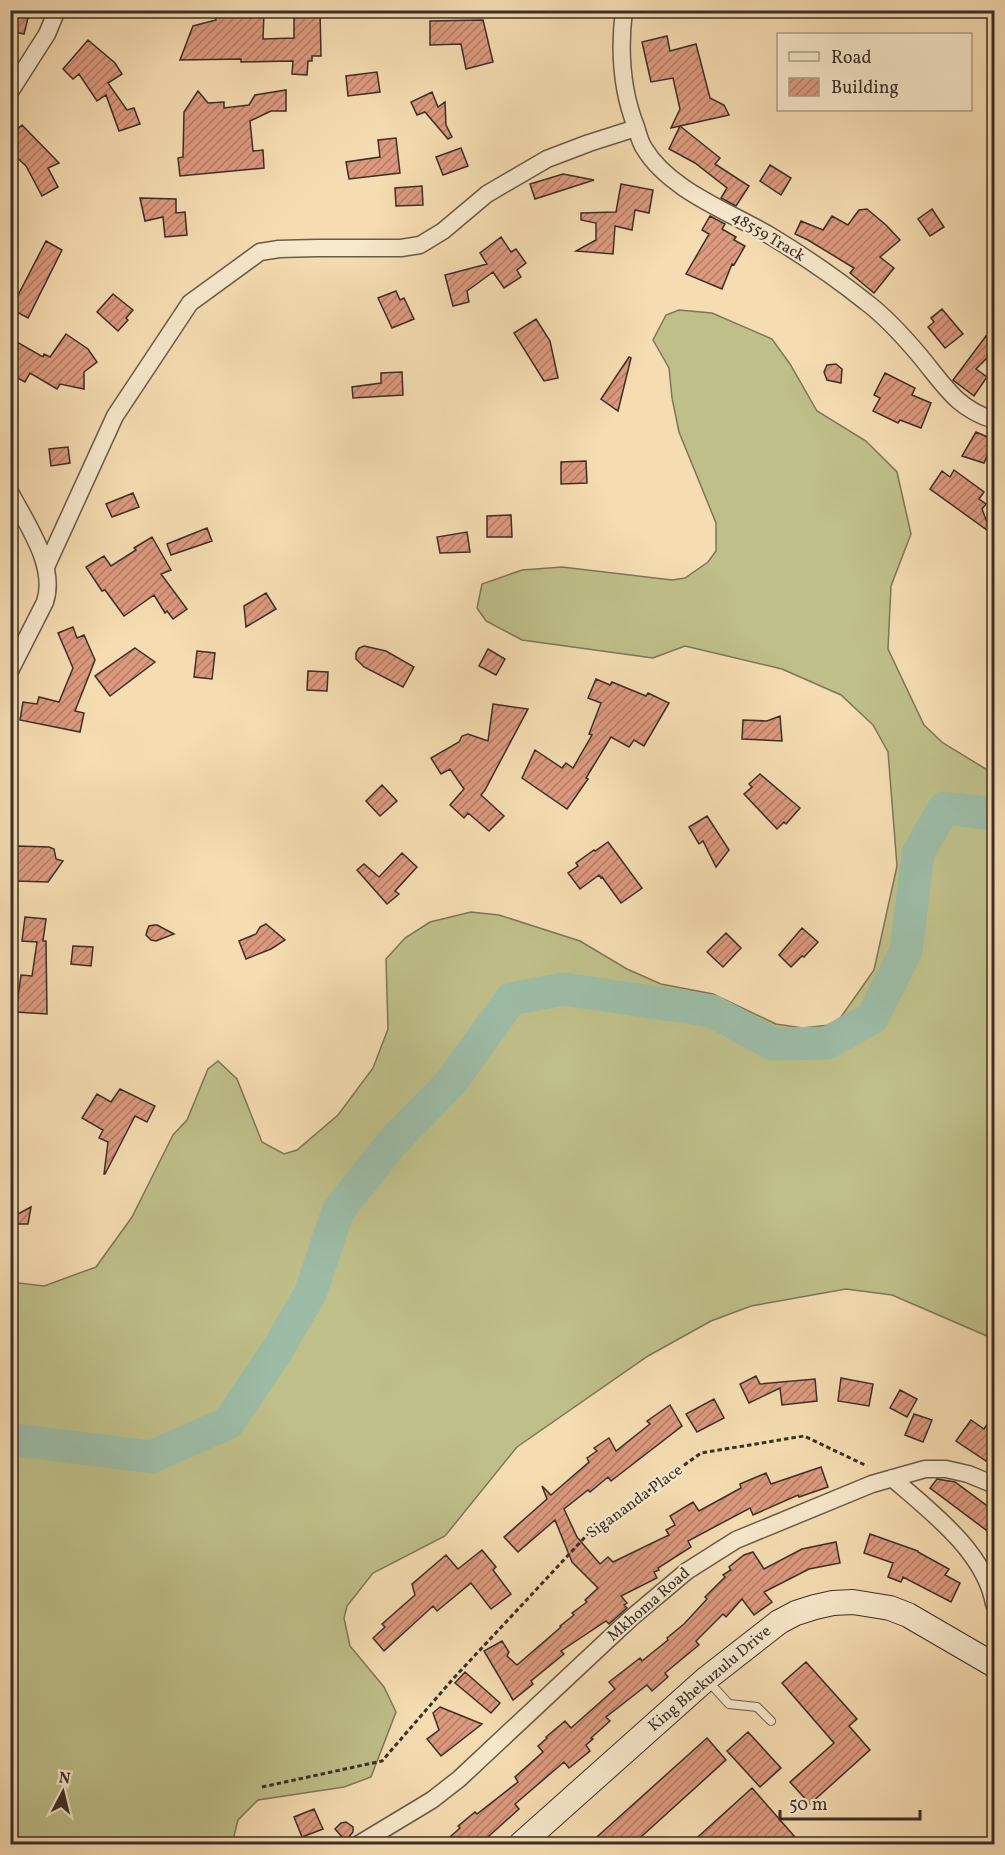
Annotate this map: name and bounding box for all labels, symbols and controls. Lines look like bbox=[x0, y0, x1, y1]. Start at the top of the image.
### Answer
legend bbox=[777, 33, 972, 111]
text: Road bbox=[831, 46, 872, 71]
text: Building bbox=[831, 76, 899, 101]
street label: 48559 Track bbox=[727, 206, 809, 268]
street label: Sigananda Place bbox=[582, 1460, 688, 1544]
street label: Mkhoma Road bbox=[603, 1563, 695, 1647]
street label: King Bhekuzulu Drive bbox=[644, 1621, 776, 1737]
north arrow bbox=[33, 1762, 93, 1822]
text: N bbox=[57, 1767, 72, 1791]
scale bar bbox=[780, 1783, 920, 1821]
text: 50 m bbox=[789, 1793, 828, 1818]

